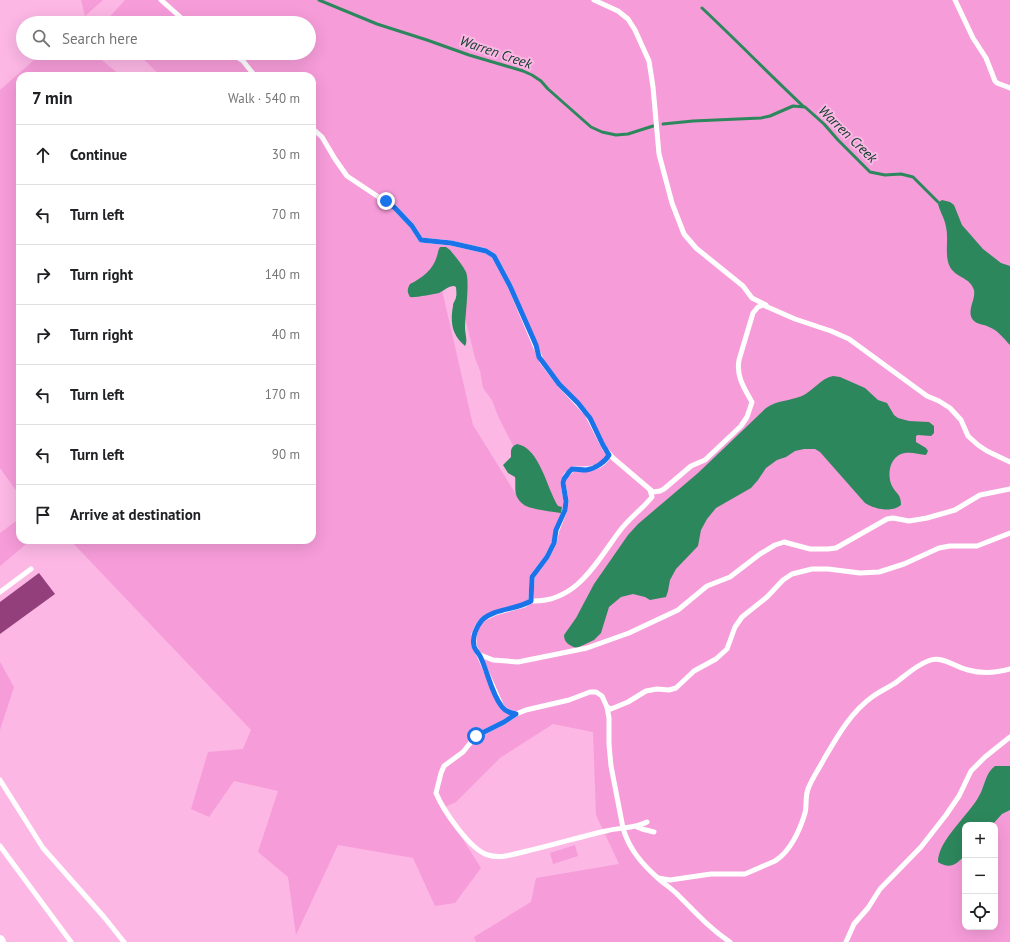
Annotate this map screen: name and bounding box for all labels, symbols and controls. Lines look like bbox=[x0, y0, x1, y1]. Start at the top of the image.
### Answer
search box bbox=[16, 16, 316, 60]
icon: search bbox=[30, 27, 52, 49]
text: Search here bbox=[62, 29, 138, 48]
water label: Warren Creek bbox=[458, 31, 535, 73]
text: 7 min bbox=[32, 87, 73, 109]
text: Walk · 540 m bbox=[228, 90, 300, 107]
water label: Warren Creek bbox=[815, 101, 882, 167]
icon: ahead bbox=[32, 144, 54, 166]
text: Continue bbox=[70, 145, 127, 164]
text: 30 m bbox=[272, 146, 300, 163]
route end bbox=[377, 192, 395, 210]
icon: left bbox=[32, 204, 54, 226]
text: Turn left bbox=[70, 205, 124, 224]
text: 70 m bbox=[272, 206, 300, 223]
icon: right bbox=[32, 264, 54, 286]
text: Turn right bbox=[70, 265, 133, 284]
text: 140 m bbox=[265, 266, 300, 283]
icon: right bbox=[32, 324, 54, 346]
text: Turn right bbox=[70, 325, 133, 344]
text: 40 m bbox=[272, 326, 300, 343]
icon: left bbox=[32, 384, 54, 406]
text: Turn left bbox=[70, 385, 124, 404]
text: 170 m bbox=[265, 386, 300, 403]
icon: left bbox=[32, 444, 54, 466]
text: Turn left bbox=[70, 445, 124, 464]
text: 90 m bbox=[272, 446, 300, 463]
icon: arrive bbox=[32, 504, 54, 526]
text: Arrive at destination bbox=[70, 505, 201, 524]
route start bbox=[467, 727, 485, 745]
map controls bbox=[962, 822, 998, 930]
button: + bbox=[962, 822, 998, 858]
button: − bbox=[962, 858, 998, 894]
button: locate bbox=[962, 894, 998, 930]

